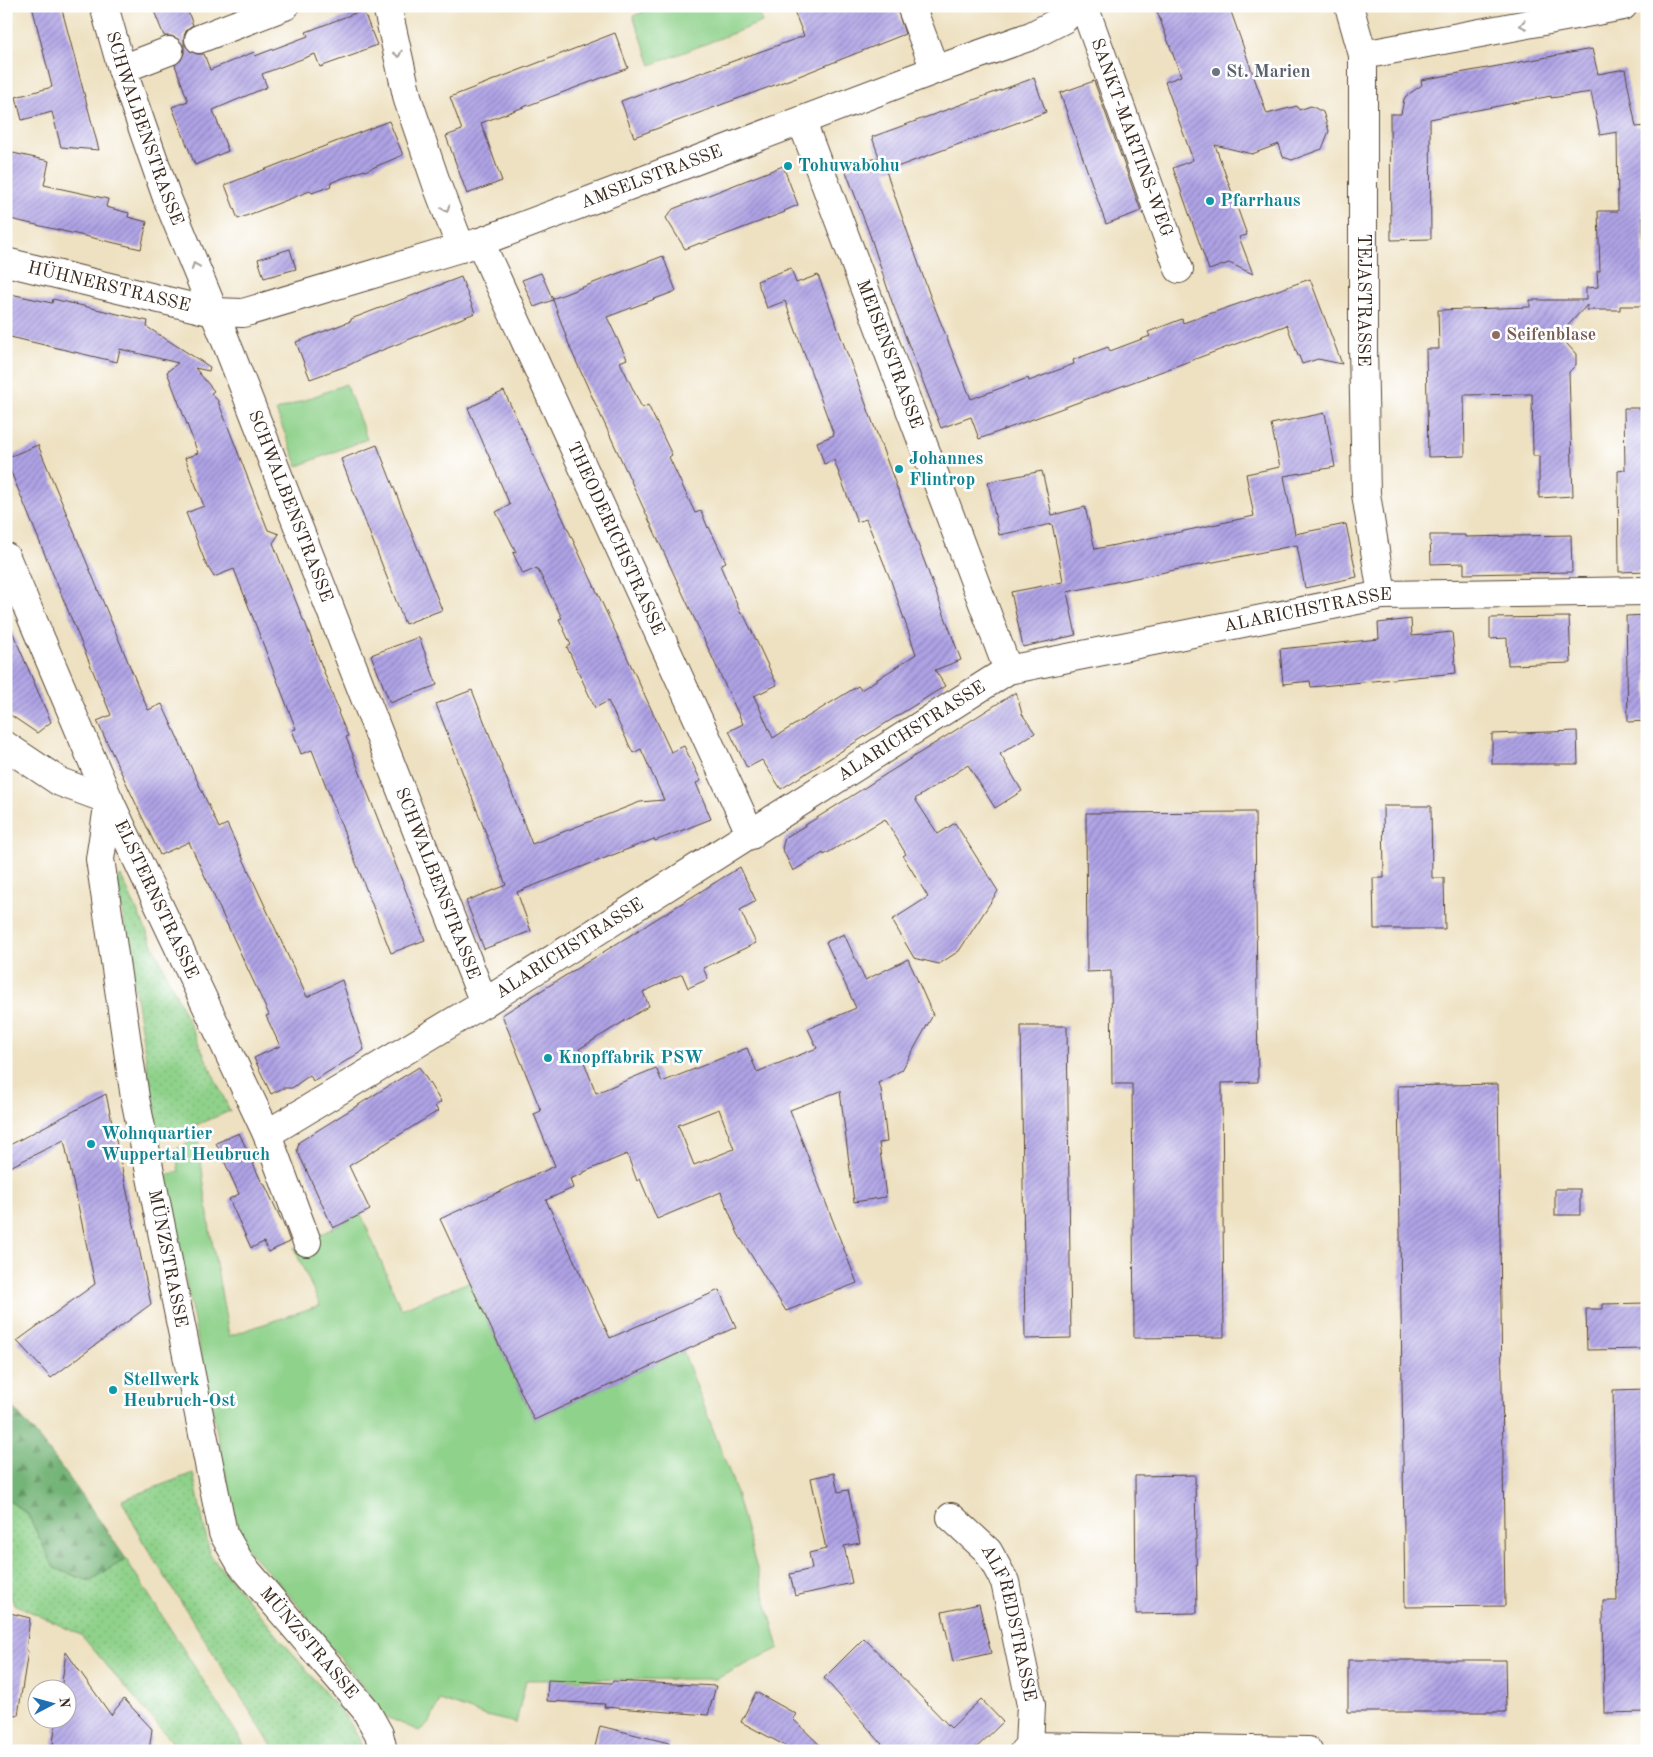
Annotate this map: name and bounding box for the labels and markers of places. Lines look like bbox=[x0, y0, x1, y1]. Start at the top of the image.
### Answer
place label: St. Marien bbox=[1226, 63, 1311, 81]
marker: St. Marien bbox=[1210, 66, 1222, 78]
place label: Tohuwabohu bbox=[798, 157, 900, 175]
marker: Tohuwabohu bbox=[782, 160, 794, 172]
place label: Pfarrhaus bbox=[1220, 192, 1301, 210]
marker: Pfarrhaus bbox=[1204, 195, 1216, 207]
place label: Seifenblase bbox=[1506, 326, 1596, 344]
marker: Seifenblase bbox=[1490, 329, 1502, 341]
place label: Johannes Flintrop bbox=[909, 450, 984, 489]
marker: Johannes Flintrop bbox=[893, 463, 905, 475]
place label: Knopffabrik PSW bbox=[558, 1049, 704, 1067]
marker: Knopffabrik PSW bbox=[542, 1052, 554, 1064]
place label: Wohnquartier Wuppertal Heubruch bbox=[101, 1125, 270, 1164]
marker: Wohnquartier Wuppertal Heubruch bbox=[85, 1138, 97, 1150]
place label: Stellwerk Heubruch-Ost bbox=[123, 1371, 236, 1410]
marker: Stellwerk Heubruch-Ost bbox=[107, 1384, 119, 1396]

